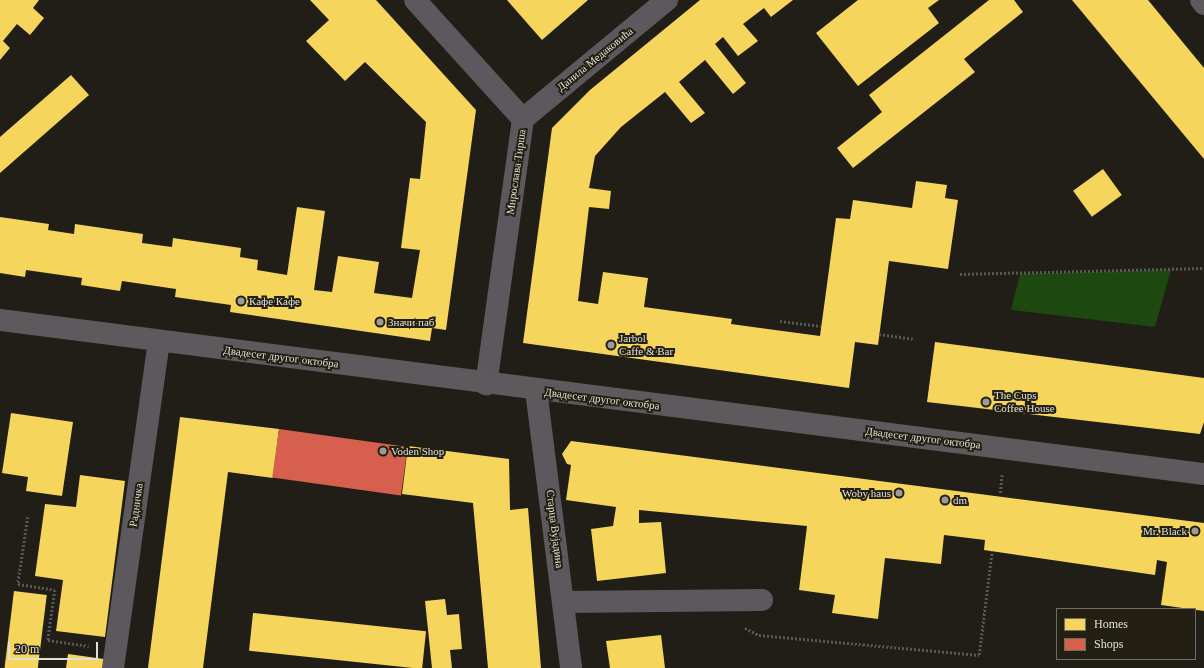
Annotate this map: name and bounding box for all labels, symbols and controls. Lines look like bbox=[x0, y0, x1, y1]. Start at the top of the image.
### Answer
street label: Данила Медаковића bbox=[554, 24, 636, 94]
street label: Мирослава Тирша bbox=[503, 128, 529, 216]
place label: Кафе Кафе bbox=[249, 294, 300, 308]
marker: Кафе Кафе bbox=[236, 296, 246, 306]
place label: Значи паб bbox=[388, 315, 434, 329]
marker: Значи паб bbox=[375, 317, 385, 327]
place label: Jarbol Caffe & Bar bbox=[619, 332, 673, 358]
marker: Jarbol Caffe & Bar bbox=[606, 340, 616, 350]
street label: Двадесет другог октобра bbox=[223, 343, 339, 371]
street label: Двадесет другог октобра bbox=[544, 385, 660, 413]
place label: The Cups Coffee House bbox=[994, 389, 1055, 415]
marker: The Cups Coffee House bbox=[981, 397, 991, 407]
street label: Двадесет другог октобра bbox=[865, 424, 981, 452]
place label: Voden Shop bbox=[391, 444, 444, 458]
marker: Voden Shop bbox=[378, 446, 388, 456]
street label: Радничка bbox=[126, 482, 146, 528]
place label: Woby haus bbox=[842, 486, 891, 500]
marker: Woby haus bbox=[894, 488, 904, 498]
street label: Старца Вујадина bbox=[544, 489, 566, 569]
place label: dm bbox=[953, 493, 967, 507]
marker: dm bbox=[940, 495, 950, 505]
place label: Mr. Black bbox=[1143, 524, 1187, 538]
marker: Mr. Black bbox=[1190, 526, 1200, 536]
legend bbox=[1056, 608, 1196, 660]
text: Homes bbox=[1094, 617, 1128, 631]
scale bar bbox=[10, 634, 100, 660]
text: Shops bbox=[1094, 637, 1123, 651]
text: 20 m bbox=[15, 642, 39, 656]

